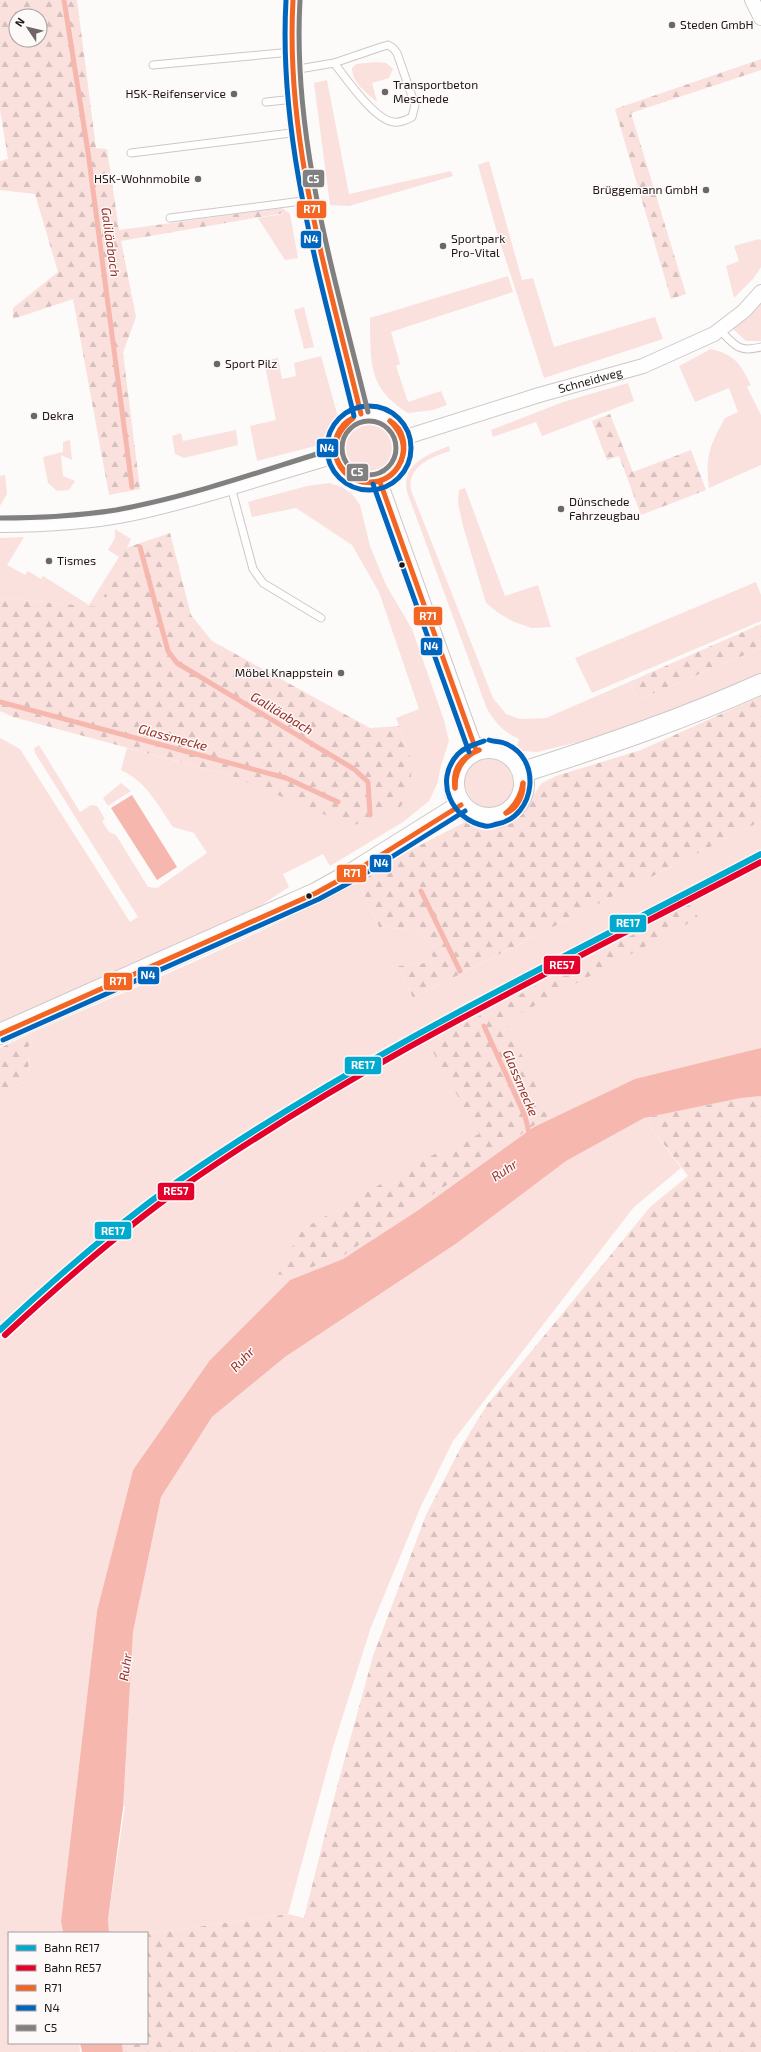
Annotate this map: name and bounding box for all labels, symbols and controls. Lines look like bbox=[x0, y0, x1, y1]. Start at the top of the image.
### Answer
north arrow bbox=[8, 8, 48, 48]
text: N bbox=[12, 15, 27, 29]
place label: Steden GmbH bbox=[680, 17, 754, 31]
marker: Steden GmbH bbox=[667, 20, 677, 30]
place label: Transportbeton Meschede bbox=[393, 77, 478, 105]
place label: HSK-Reifenservice bbox=[125, 86, 226, 100]
marker: Transportbeton Meschede bbox=[380, 87, 390, 97]
marker: HSK-Reifenservice bbox=[229, 89, 239, 99]
line badge: C5 bbox=[302, 169, 325, 188]
place label: HSK-Wohnmobile bbox=[94, 171, 190, 185]
text: C5 bbox=[307, 172, 319, 185]
marker: HSK-Wohnmobile bbox=[193, 174, 203, 184]
place label: Brüggemann GmbH bbox=[593, 182, 698, 196]
marker: Brüggemann GmbH bbox=[701, 185, 711, 195]
line badge: R71 bbox=[296, 200, 327, 219]
text: R71 bbox=[303, 202, 321, 215]
water label: Galiläabach bbox=[98, 206, 124, 278]
line badge: N4 bbox=[300, 230, 322, 249]
place label: Sportpark Pro-Vital bbox=[451, 231, 505, 259]
text: N4 bbox=[304, 232, 318, 245]
marker: Sportpark Pro-Vital bbox=[438, 241, 448, 251]
place label: Sport Pilz bbox=[225, 356, 277, 370]
marker: Sport Pilz bbox=[212, 359, 222, 369]
street label: Schneidweg bbox=[557, 364, 624, 395]
place label: Dekra bbox=[42, 408, 74, 422]
marker: Dekra bbox=[29, 411, 39, 421]
line badge: N4 bbox=[316, 438, 339, 458]
text: N4 bbox=[320, 441, 334, 454]
line badge: C5 bbox=[346, 463, 369, 482]
text: C5 bbox=[351, 465, 363, 478]
place label: Dünschede Fahrzeugbau bbox=[569, 494, 640, 522]
marker: Dünschede Fahrzeugbau bbox=[556, 504, 566, 514]
place label: Tismes bbox=[57, 553, 96, 567]
marker: Tismes bbox=[44, 556, 54, 566]
unlabelled marker bbox=[397, 560, 407, 570]
line badge: R71 bbox=[413, 606, 443, 626]
text: R71 bbox=[419, 609, 437, 622]
line badge: N4 bbox=[420, 637, 443, 656]
text: N4 bbox=[424, 639, 438, 652]
place label: Möbel Knappstein bbox=[235, 665, 333, 679]
marker: Möbel Knappstein bbox=[336, 668, 346, 678]
water label: Galiläabach bbox=[248, 688, 316, 738]
water label: Glassmecke bbox=[137, 720, 209, 754]
line badge: N4 bbox=[369, 854, 392, 873]
text: N4 bbox=[374, 856, 388, 869]
line badge: R71 bbox=[336, 864, 367, 883]
text: R71 bbox=[343, 866, 361, 879]
unlabelled marker bbox=[304, 891, 314, 901]
line badge: RE17 bbox=[609, 914, 647, 933]
text: RE17 bbox=[616, 916, 640, 929]
line badge: RE57 bbox=[543, 955, 581, 975]
text: RE57 bbox=[549, 958, 575, 971]
line badge: N4 bbox=[137, 966, 160, 985]
text: N4 bbox=[141, 968, 155, 981]
line badge: R71 bbox=[103, 972, 133, 991]
text: R71 bbox=[109, 974, 127, 987]
water label: Glassmecke bbox=[500, 1047, 542, 1119]
line badge: RE17 bbox=[344, 1056, 382, 1075]
text: RE17 bbox=[351, 1058, 375, 1071]
water label: Ruhr bbox=[488, 1155, 521, 1184]
line badge: RE57 bbox=[157, 1182, 195, 1201]
text: RE57 bbox=[163, 1184, 189, 1197]
line badge: RE17 bbox=[94, 1221, 132, 1240]
text: RE17 bbox=[101, 1224, 125, 1237]
water label: Ruhr bbox=[227, 1343, 258, 1375]
water label: Ruhr bbox=[115, 1651, 135, 1682]
legend bbox=[8, 1932, 148, 2044]
text: Bahn RE17 bbox=[44, 1940, 100, 1954]
text: Bahn RE57 bbox=[44, 1960, 101, 1974]
text: R71 bbox=[44, 1980, 62, 1994]
text: N4 bbox=[44, 2000, 60, 2014]
text: C5 bbox=[44, 2020, 57, 2034]

